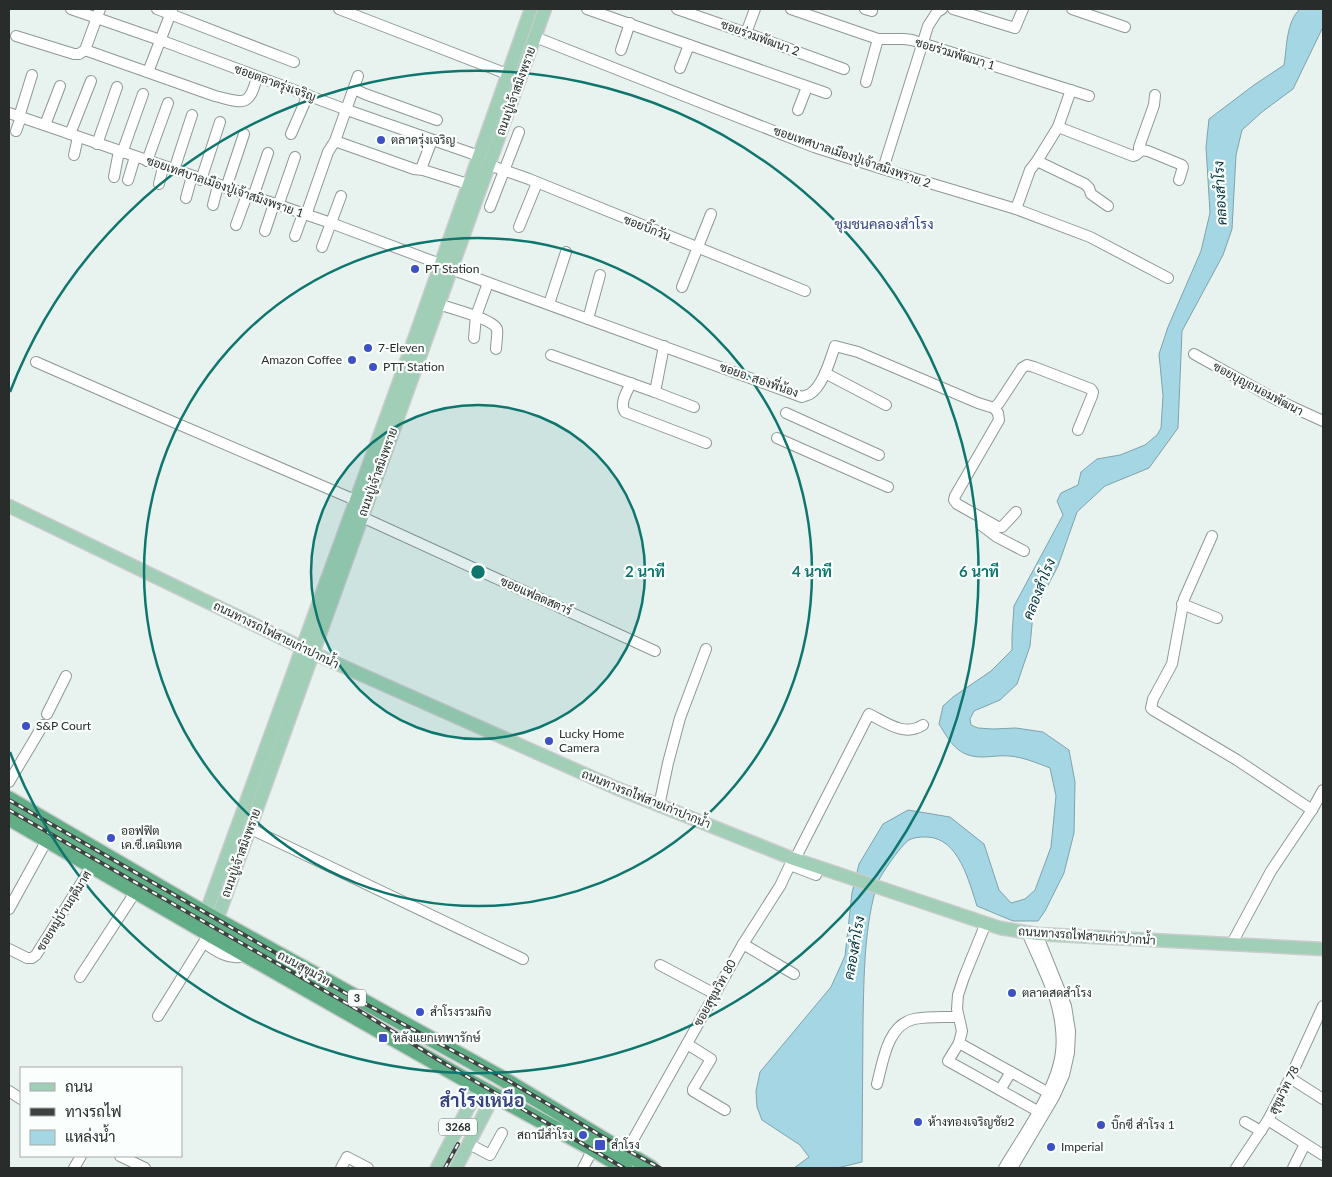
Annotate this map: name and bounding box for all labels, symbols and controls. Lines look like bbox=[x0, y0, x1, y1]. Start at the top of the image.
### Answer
street label: ซอยร่วมพัฒนา 2 bbox=[719, 16, 802, 59]
street label: ซอยร่วมพัฒนา 1 bbox=[913, 34, 997, 73]
street label: ถนนปู่เจ้าสมิงพราย bbox=[493, 44, 539, 138]
street label: ซอยตลาดรุ่งเจริญ bbox=[232, 61, 318, 106]
street label: ซอยเทศบาลเมืองปู่เจ้าสมิงพราย 2 bbox=[771, 123, 933, 191]
place label: ตลาดรุ่งเจริญ bbox=[391, 132, 456, 149]
marker: ตลาดรุ่งเจริญ bbox=[375, 134, 387, 146]
street label: ซอยเทศบาลเมืองปู่เจ้าสมิงพราย 1 bbox=[144, 153, 306, 221]
water label: คลองสำโรง bbox=[1209, 160, 1230, 226]
street label: ซอยบิ๊กวัน bbox=[621, 209, 674, 244]
district label: ชุมชนคลองสำโรง bbox=[835, 215, 933, 234]
place label: PT Station bbox=[425, 261, 479, 276]
marker: PT Station bbox=[409, 263, 421, 275]
place label: 7-Eleven bbox=[378, 340, 424, 355]
marker: 7-Eleven bbox=[362, 342, 374, 354]
place label: Amazon Coffee bbox=[261, 352, 342, 367]
marker: Amazon Coffee bbox=[346, 354, 358, 366]
street label: ซอยอ. สองพี่น้อง bbox=[718, 356, 802, 400]
street label: ซอยบุญถนอมพัฒนา bbox=[1210, 358, 1306, 420]
place label: PTT Station bbox=[383, 359, 444, 374]
marker: PTT Station bbox=[367, 361, 379, 373]
street label: ถนนปู่เจ้าสมิงพราย bbox=[355, 425, 401, 519]
water label: คลองสำโรง bbox=[1019, 556, 1058, 622]
text: 2 นาที bbox=[625, 562, 665, 580]
text: 4 นาที bbox=[792, 562, 832, 580]
text: 6 นาที bbox=[959, 562, 999, 580]
centre of rings bbox=[469, 563, 487, 581]
street label: ซอยแฟลตสตาร์ bbox=[498, 573, 575, 618]
street label: ถนนทางรถไฟสายเก่าปากน้ำ bbox=[211, 595, 343, 671]
place label: S&P Court bbox=[36, 718, 92, 733]
marker: S&P Court bbox=[20, 720, 32, 732]
place label: Lucky Home Camera bbox=[559, 726, 624, 755]
marker: Lucky Home Camera bbox=[543, 735, 555, 747]
street label: ถนนทางรถไฟสายเก่าปากน้ำ bbox=[580, 763, 714, 831]
street label: ถนนปู่เจ้าสมิงพราย bbox=[218, 806, 264, 900]
place label: ออฟฟิต เค.ซี.เคมิเทค bbox=[121, 823, 182, 852]
marker: ออฟฟิต เค.ซี.เคมิเทค bbox=[105, 832, 117, 844]
street label: ซอยหมู่บ้านฤดีมาศ bbox=[33, 868, 95, 954]
water label: คลองสำโรง bbox=[840, 915, 867, 981]
street label: ถนนทางรถไฟสายเก่าปากน้ำ bbox=[1018, 920, 1156, 948]
street label: ถนนสุขุมวิท bbox=[274, 947, 333, 990]
street label: ซอยสุขุมวิท 80 bbox=[690, 957, 741, 1030]
place label: ตลาดสดสำโรง bbox=[1022, 985, 1092, 1000]
marker: ตลาดสดสำโรง bbox=[1006, 987, 1018, 999]
road number: 3 bbox=[348, 990, 366, 1006]
place label: สำโรงรวมกิจ bbox=[430, 1004, 492, 1019]
marker: สำโรงรวมกิจ bbox=[414, 1006, 426, 1018]
place label: หลังแยกเทพารักษ์ bbox=[393, 1030, 482, 1045]
marker: หลังแยกเทพารักษ์ bbox=[377, 1032, 389, 1044]
street label: สุขุมวิท 78 bbox=[1265, 1063, 1304, 1117]
legend bbox=[20, 1067, 182, 1157]
text: ถนน bbox=[65, 1077, 93, 1095]
district label: สำโรงเหนือ bbox=[440, 1088, 524, 1111]
text: ทางรถไฟ bbox=[65, 1102, 122, 1120]
place label: ห้างทองเจริญชัย2 bbox=[928, 1114, 1015, 1129]
place label: บิ๊กซี สำโรง 1 bbox=[1111, 1115, 1175, 1132]
marker: ห้างทองเจริญชัย2 bbox=[912, 1116, 924, 1128]
road number: 3268 bbox=[439, 1118, 477, 1136]
marker: บิ๊กซี สำโรง 1 bbox=[1095, 1119, 1107, 1131]
text: แหล่งน้ำ bbox=[65, 1124, 116, 1145]
place label: สถานีสำโรง bbox=[517, 1127, 573, 1142]
marker: สถานีสำโรง bbox=[577, 1129, 589, 1141]
place label: สำโรง bbox=[611, 1137, 640, 1152]
marker: สำโรง bbox=[593, 1138, 607, 1152]
place label: Imperial bbox=[1061, 1139, 1103, 1154]
marker: Imperial bbox=[1045, 1141, 1057, 1153]

